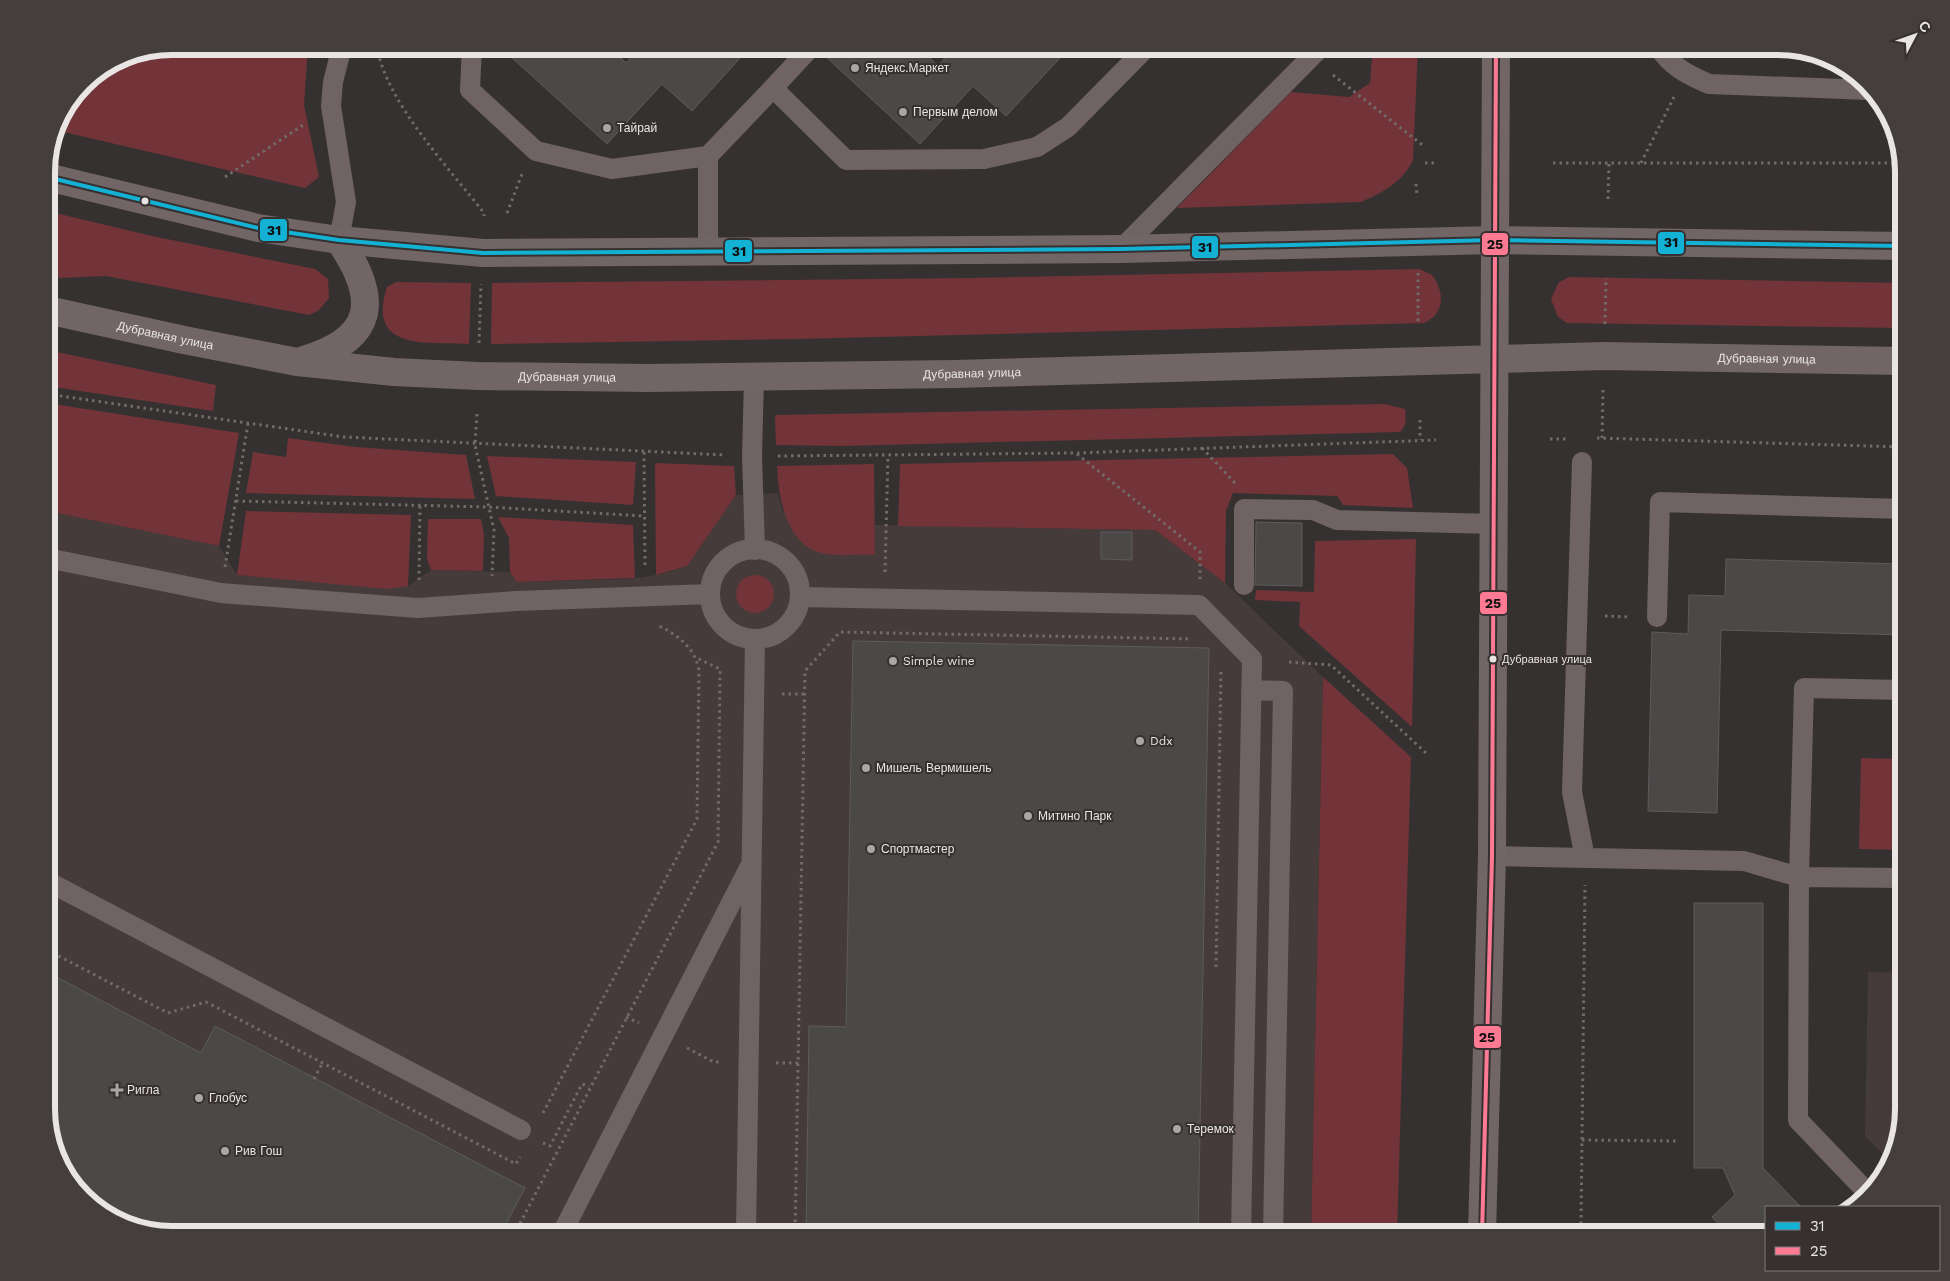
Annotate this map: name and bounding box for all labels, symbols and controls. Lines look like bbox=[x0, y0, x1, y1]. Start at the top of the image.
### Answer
north arrow bbox=[1890, 10, 1940, 60]
text: С bbox=[1915, 17, 1934, 36]
place label: Яндекс.Маркет bbox=[865, 61, 950, 75]
marker: Яндекс.Маркет bbox=[849, 62, 861, 74]
place label: Первым делом bbox=[913, 105, 998, 119]
marker: Первым делом bbox=[897, 106, 909, 118]
place label: Тайрай bbox=[617, 121, 657, 135]
marker: Тайрай bbox=[601, 122, 613, 134]
unlabelled marker bbox=[140, 196, 150, 206]
line badge: 31 bbox=[259, 218, 288, 242]
text: 31 bbox=[267, 222, 281, 238]
line badge: 31 bbox=[1657, 231, 1685, 255]
line badge: 25 bbox=[1481, 232, 1509, 256]
text: 31 bbox=[1664, 234, 1678, 250]
line badge: 31 bbox=[1191, 235, 1219, 259]
text: 25 bbox=[1487, 236, 1503, 252]
line badge: 31 bbox=[724, 239, 753, 263]
text: 31 bbox=[1198, 239, 1212, 255]
text: 31 bbox=[732, 243, 746, 259]
street label: Дубравная улица bbox=[116, 319, 215, 353]
street label: Дубравная улица bbox=[1718, 351, 1816, 367]
street label: Дубравная улица bbox=[923, 365, 1022, 381]
street label: Дубравная улица bbox=[518, 369, 616, 385]
line badge: 25 bbox=[1479, 591, 1508, 615]
text: 25 bbox=[1485, 595, 1501, 611]
place label: Дубравная улица bbox=[1502, 653, 1593, 666]
place label: Simple wine bbox=[903, 654, 975, 668]
marker: Дубравная улица bbox=[1488, 654, 1498, 664]
marker: Simple wine bbox=[887, 655, 899, 667]
place label: Ddx bbox=[1150, 734, 1173, 748]
marker: Ddx bbox=[1134, 735, 1146, 747]
place label: Мишель Вермишель bbox=[876, 761, 991, 775]
marker: Мишель Вермишель bbox=[860, 762, 872, 774]
place label: Митино Парк bbox=[1038, 809, 1112, 823]
marker: Митино Парк bbox=[1022, 810, 1034, 822]
place label: Спортмастер bbox=[881, 842, 955, 856]
marker: Спортмастер bbox=[865, 843, 877, 855]
line badge: 25 bbox=[1473, 1025, 1502, 1049]
text: 25 bbox=[1479, 1029, 1495, 1045]
place label: Ригла bbox=[127, 1083, 160, 1097]
marker: Ригла bbox=[111, 1084, 123, 1096]
place label: Глобус bbox=[209, 1091, 247, 1105]
marker: Глобус bbox=[193, 1092, 205, 1104]
place label: Теремок bbox=[1187, 1122, 1235, 1136]
marker: Теремок bbox=[1171, 1123, 1183, 1135]
place label: Рив Гош bbox=[235, 1144, 282, 1158]
marker: Рив Гош bbox=[219, 1145, 231, 1157]
legend bbox=[1765, 1206, 1940, 1271]
text: 31 bbox=[1810, 1217, 1825, 1235]
text: 25 bbox=[1810, 1242, 1827, 1260]

